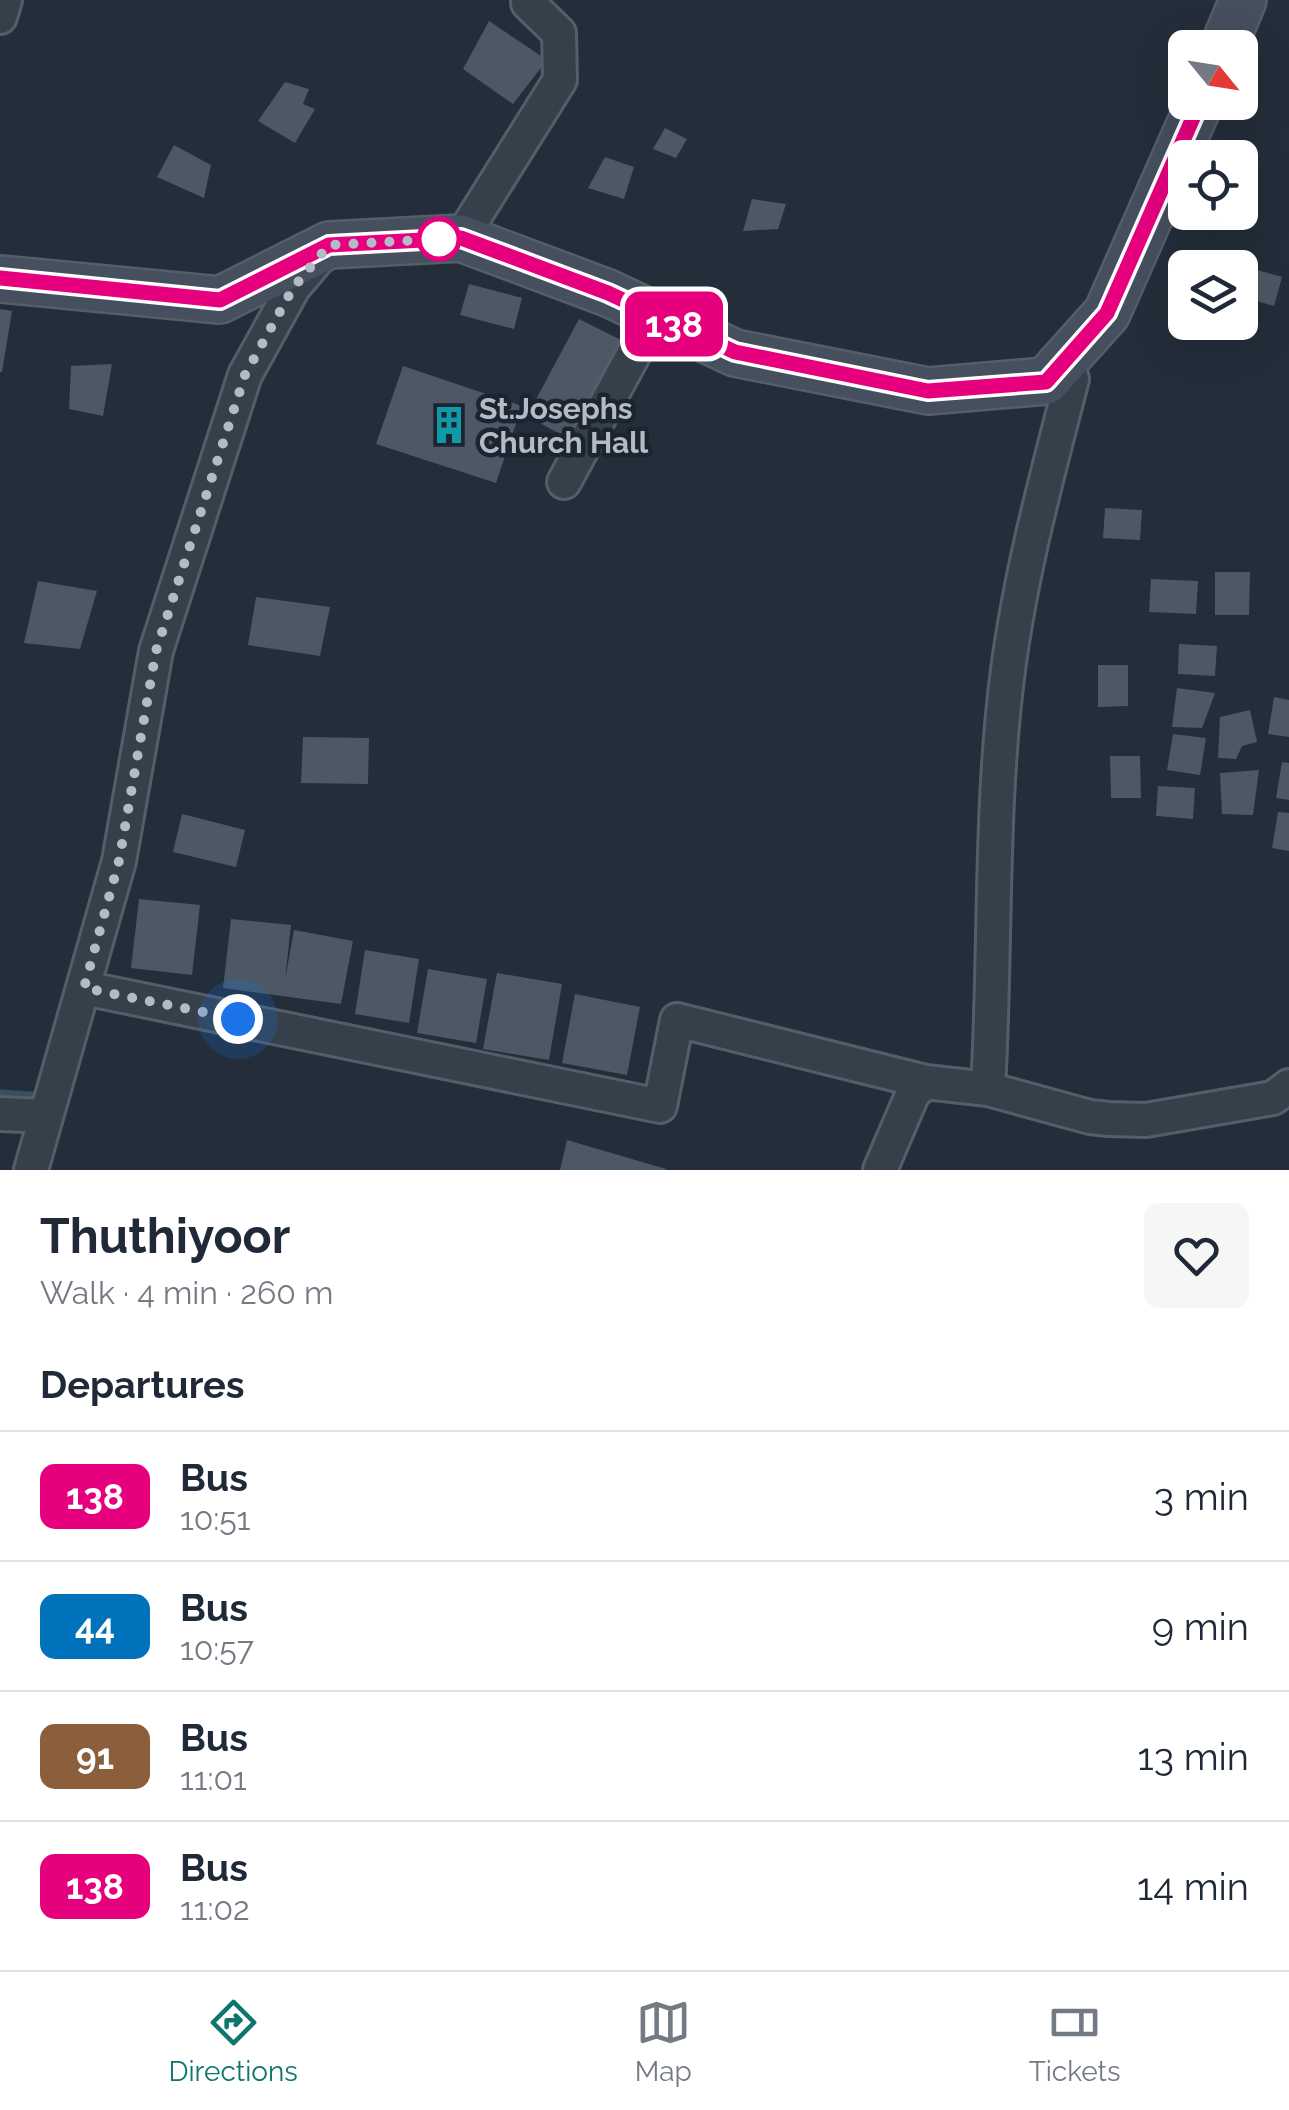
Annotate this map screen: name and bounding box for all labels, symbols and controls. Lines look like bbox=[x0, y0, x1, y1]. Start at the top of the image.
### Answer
north arrow bbox=[1168, 30, 1258, 120]
map controls bbox=[1168, 30, 1258, 340]
button: locate bbox=[1168, 140, 1258, 230]
unlabelled marker bbox=[418, 218, 460, 260]
button: layers bbox=[1168, 250, 1258, 340]
line badge: 138 bbox=[616, 292, 732, 356]
text: 138 bbox=[645, 304, 703, 345]
place label: St.Josephs Church Hall bbox=[479, 391, 649, 460]
building icon: St.Josephs Church Hall bbox=[428, 404, 470, 446]
your location bbox=[213, 994, 263, 1044]
button: heart bbox=[1144, 1203, 1249, 1308]
text: Thuthiyoor bbox=[40, 1208, 290, 1264]
text: Walk · 4 min · 260 m bbox=[40, 1274, 333, 1311]
text: Departures bbox=[40, 1362, 245, 1407]
text: Bus bbox=[180, 1455, 248, 1500]
text: 3 min bbox=[1154, 1474, 1249, 1519]
text: 138 bbox=[66, 1476, 124, 1517]
text: 10:51 bbox=[180, 1500, 250, 1537]
text: Bus bbox=[180, 1585, 248, 1630]
text: 9 min bbox=[1152, 1604, 1249, 1649]
text: 44 bbox=[75, 1606, 115, 1647]
text: 10:57 bbox=[180, 1630, 254, 1667]
text: Bus bbox=[180, 1715, 248, 1760]
text: 13 min bbox=[1137, 1734, 1249, 1779]
text: 91 bbox=[76, 1736, 114, 1777]
text: 11:01 bbox=[180, 1760, 247, 1797]
text: Bus bbox=[180, 1845, 248, 1890]
text: 14 min bbox=[1137, 1864, 1249, 1909]
text: 138 bbox=[66, 1866, 124, 1907]
text: 11:02 bbox=[180, 1890, 250, 1927]
tab: Directions bbox=[168, 1995, 298, 2088]
tab: Map bbox=[635, 1995, 692, 2088]
tab: Tickets bbox=[1029, 1995, 1121, 2088]

